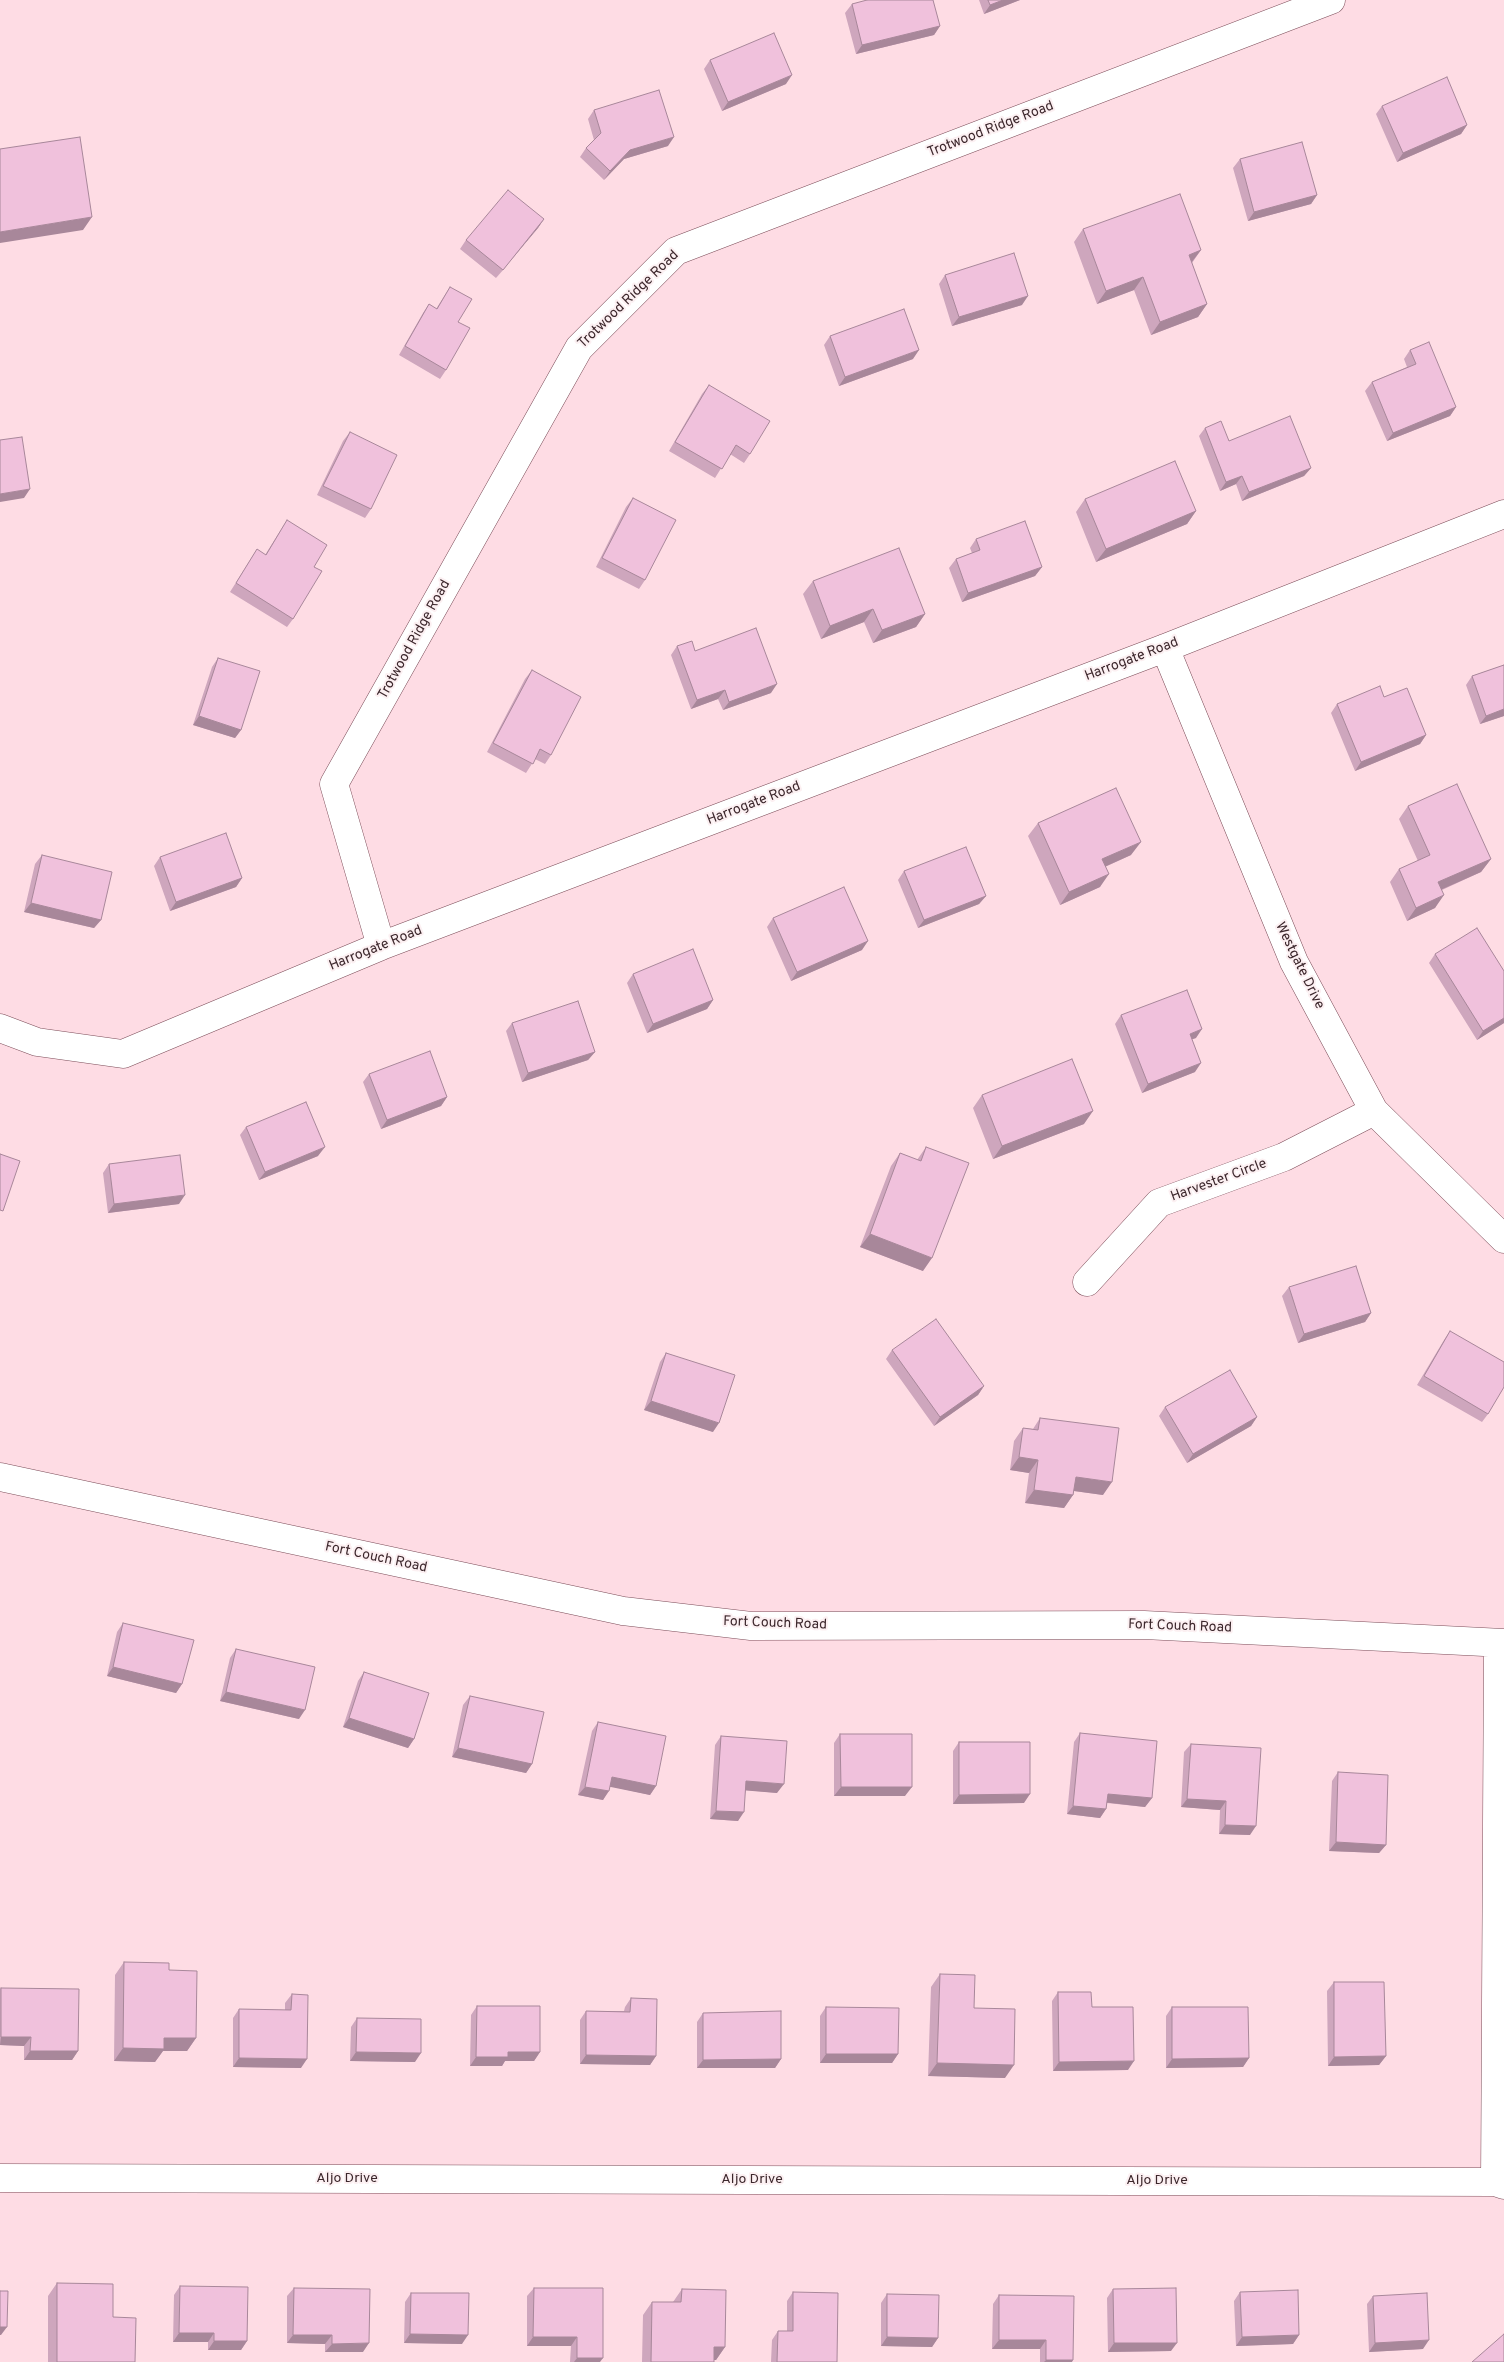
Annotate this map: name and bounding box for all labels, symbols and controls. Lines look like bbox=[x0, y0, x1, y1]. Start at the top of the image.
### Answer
street label: Trotwood Ridge Road bbox=[926, 98, 1056, 162]
street label: Trotwood Ridge Road bbox=[575, 248, 683, 352]
street label: Trotwood Ridge Road bbox=[375, 577, 455, 703]
street label: Harrogate Road bbox=[1083, 634, 1181, 686]
street label: Harrogate Road bbox=[705, 778, 803, 830]
street label: Westgate Drive bbox=[1271, 920, 1327, 1012]
street label: Harrogate Road bbox=[327, 923, 425, 975]
street label: Harvester Circle bbox=[1169, 1156, 1269, 1206]
street label: Fort Couch Road bbox=[323, 1539, 429, 1577]
street label: Fort Couch Road bbox=[723, 1614, 827, 1634]
street label: Fort Couch Road bbox=[1128, 1617, 1232, 1637]
street label: Aljo Drive bbox=[316, 2171, 378, 2187]
street label: Aljo Drive bbox=[721, 2172, 783, 2188]
street label: Aljo Drive bbox=[1126, 2173, 1188, 2189]

